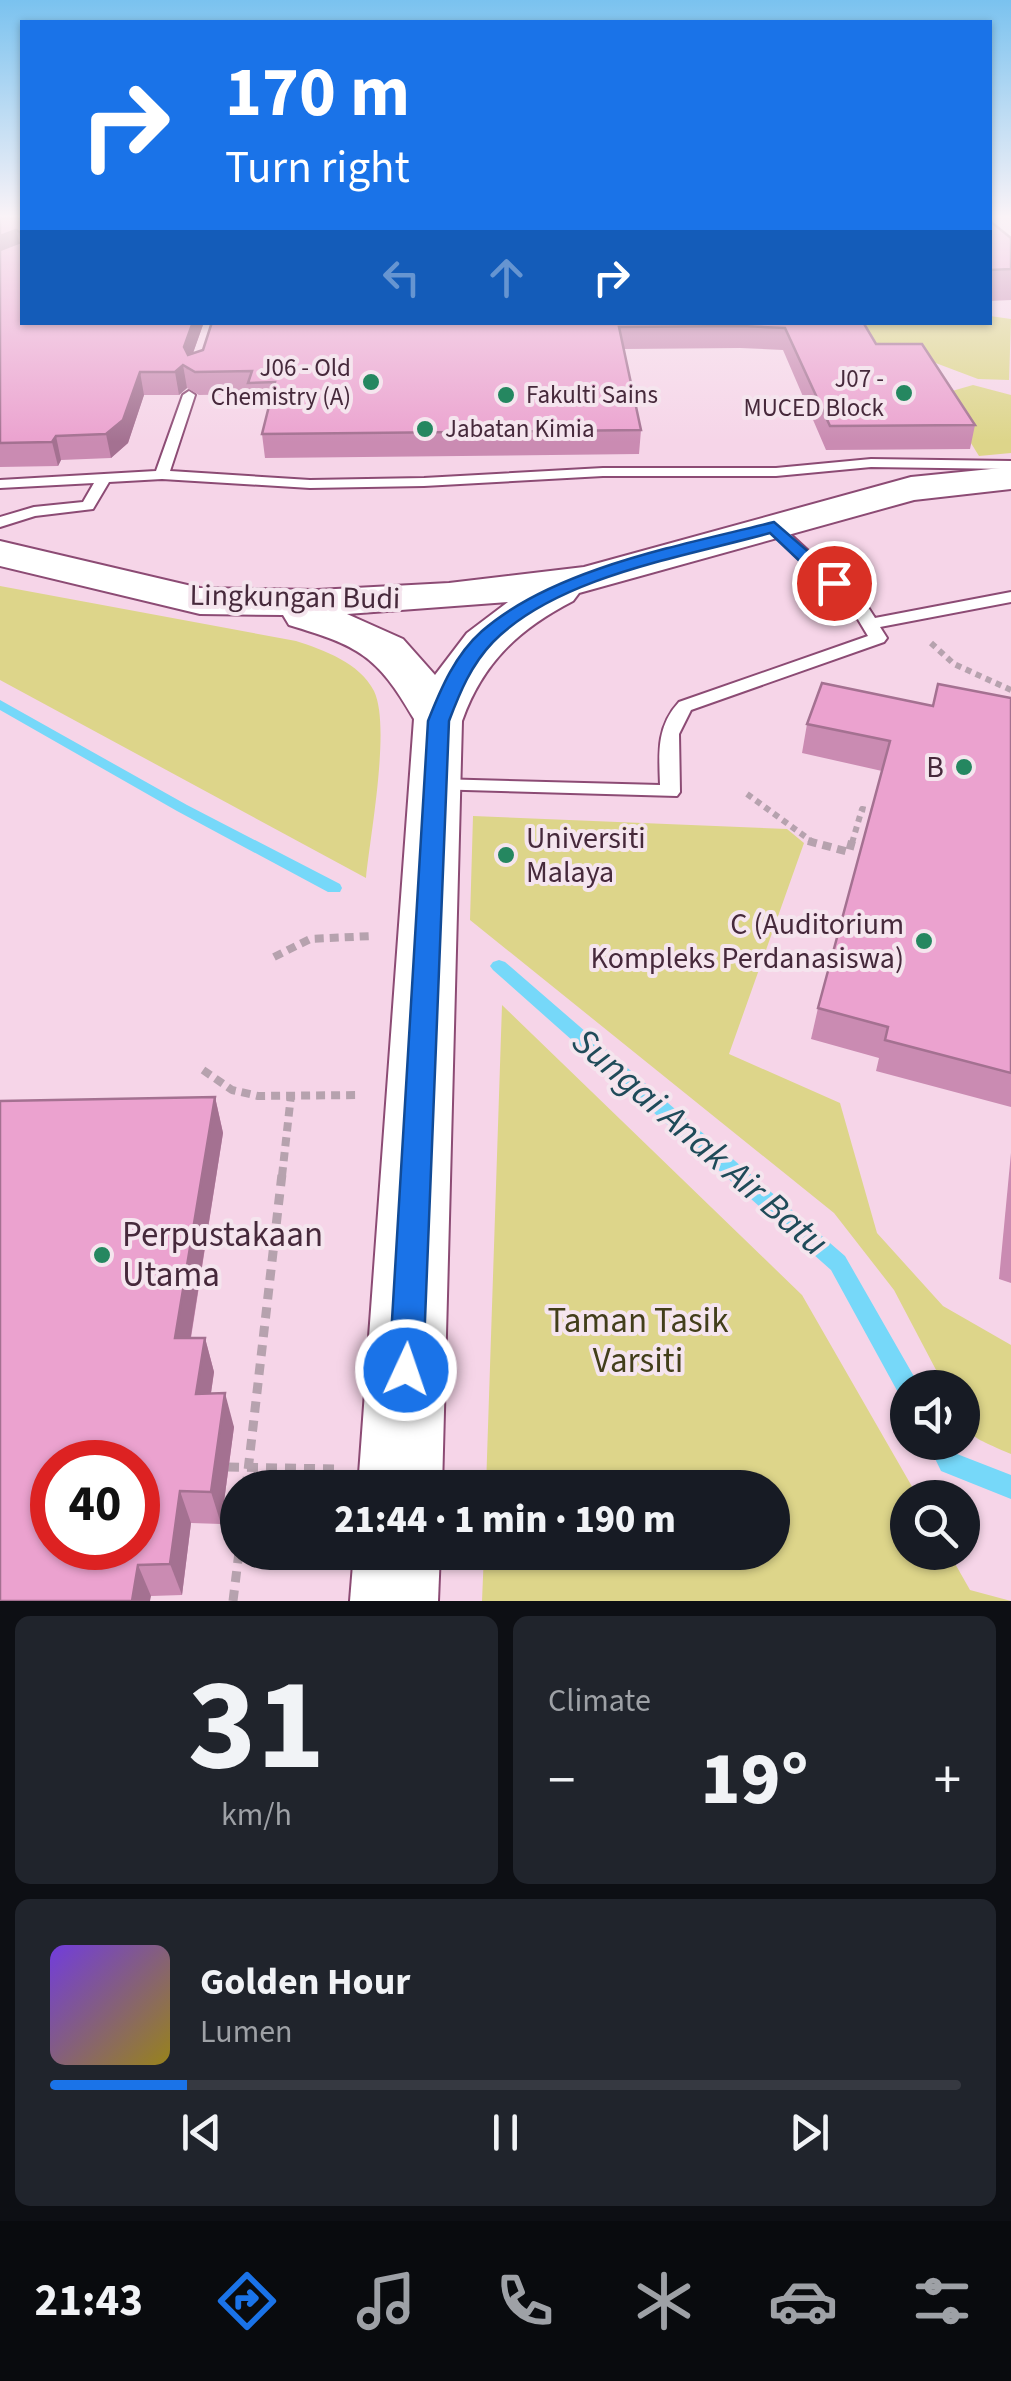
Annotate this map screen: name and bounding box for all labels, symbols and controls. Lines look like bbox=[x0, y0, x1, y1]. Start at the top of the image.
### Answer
text: 170 m bbox=[225, 43, 410, 143]
icon: right bbox=[60, 60, 190, 190]
text: Turn right bbox=[225, 136, 410, 200]
icon: left bbox=[374, 250, 429, 305]
icon: ahead bbox=[479, 250, 534, 305]
icon: right bbox=[584, 250, 639, 305]
place label: J06 - Old Chemistry (A) bbox=[211, 350, 351, 415]
place label: J07 - MUCED Block bbox=[743, 361, 885, 426]
marker: J06 - Old Chemistry (A) bbox=[360, 371, 382, 393]
place label: Fakulti Sains bbox=[526, 377, 658, 413]
marker: J07 - MUCED Block bbox=[893, 382, 915, 404]
marker: Fakulti Sains bbox=[495, 384, 517, 406]
place label: Jabatan Kimia bbox=[445, 411, 595, 447]
marker: Jabatan Kimia bbox=[414, 418, 436, 440]
pin bbox=[792, 541, 877, 626]
icon: arrive bbox=[807, 556, 862, 611]
street label: Lingkungan Budi bbox=[189, 574, 401, 620]
place label: B bbox=[926, 746, 944, 789]
marker: B bbox=[953, 756, 975, 778]
place label: Universiti Malaya bbox=[526, 817, 646, 894]
marker: Universiti Malaya bbox=[495, 844, 517, 866]
place label: C (Auditorium Kompleks Perdanasiswa) bbox=[591, 903, 904, 980]
marker: C (Auditorium Kompleks Perdanasiswa) bbox=[913, 930, 935, 952]
water label: Sungai Anak Air Batu bbox=[560, 1015, 840, 1269]
place label: Perpustakaan Utama bbox=[122, 1210, 323, 1300]
marker: Perpustakaan Utama bbox=[91, 1244, 113, 1266]
park label: Taman Tasik Varsiti bbox=[547, 1296, 729, 1386]
position arrow bbox=[354, 1318, 458, 1422]
map controls bbox=[890, 1370, 980, 1570]
button: sound bbox=[890, 1370, 980, 1460]
speed limit sign: 40 bbox=[30, 1440, 160, 1570]
button: search bbox=[890, 1480, 980, 1570]
text: 21:44 · 1 min · 190 m bbox=[334, 1493, 676, 1547]
text: 31 bbox=[188, 1634, 325, 1819]
text: Climate bbox=[548, 1678, 651, 1724]
text: 19° bbox=[701, 1726, 808, 1833]
text: − bbox=[548, 1742, 575, 1820]
text: + bbox=[934, 1742, 961, 1820]
text: km/h bbox=[221, 1792, 292, 1838]
text: Golden Hour bbox=[200, 1955, 410, 2009]
text: Lumen bbox=[200, 2009, 293, 2055]
icon: previous bbox=[174, 2105, 229, 2160]
icon: pause bbox=[478, 2105, 533, 2160]
icon: next bbox=[782, 2105, 837, 2160]
icon: directions bbox=[212, 2266, 282, 2336]
icon: music bbox=[351, 2266, 421, 2336]
icon: phone bbox=[490, 2266, 560, 2336]
icon: climate bbox=[629, 2266, 699, 2336]
icon: car bbox=[768, 2266, 838, 2336]
icon: filters bbox=[907, 2266, 977, 2336]
text: 21:43 bbox=[34, 2269, 143, 2333]

